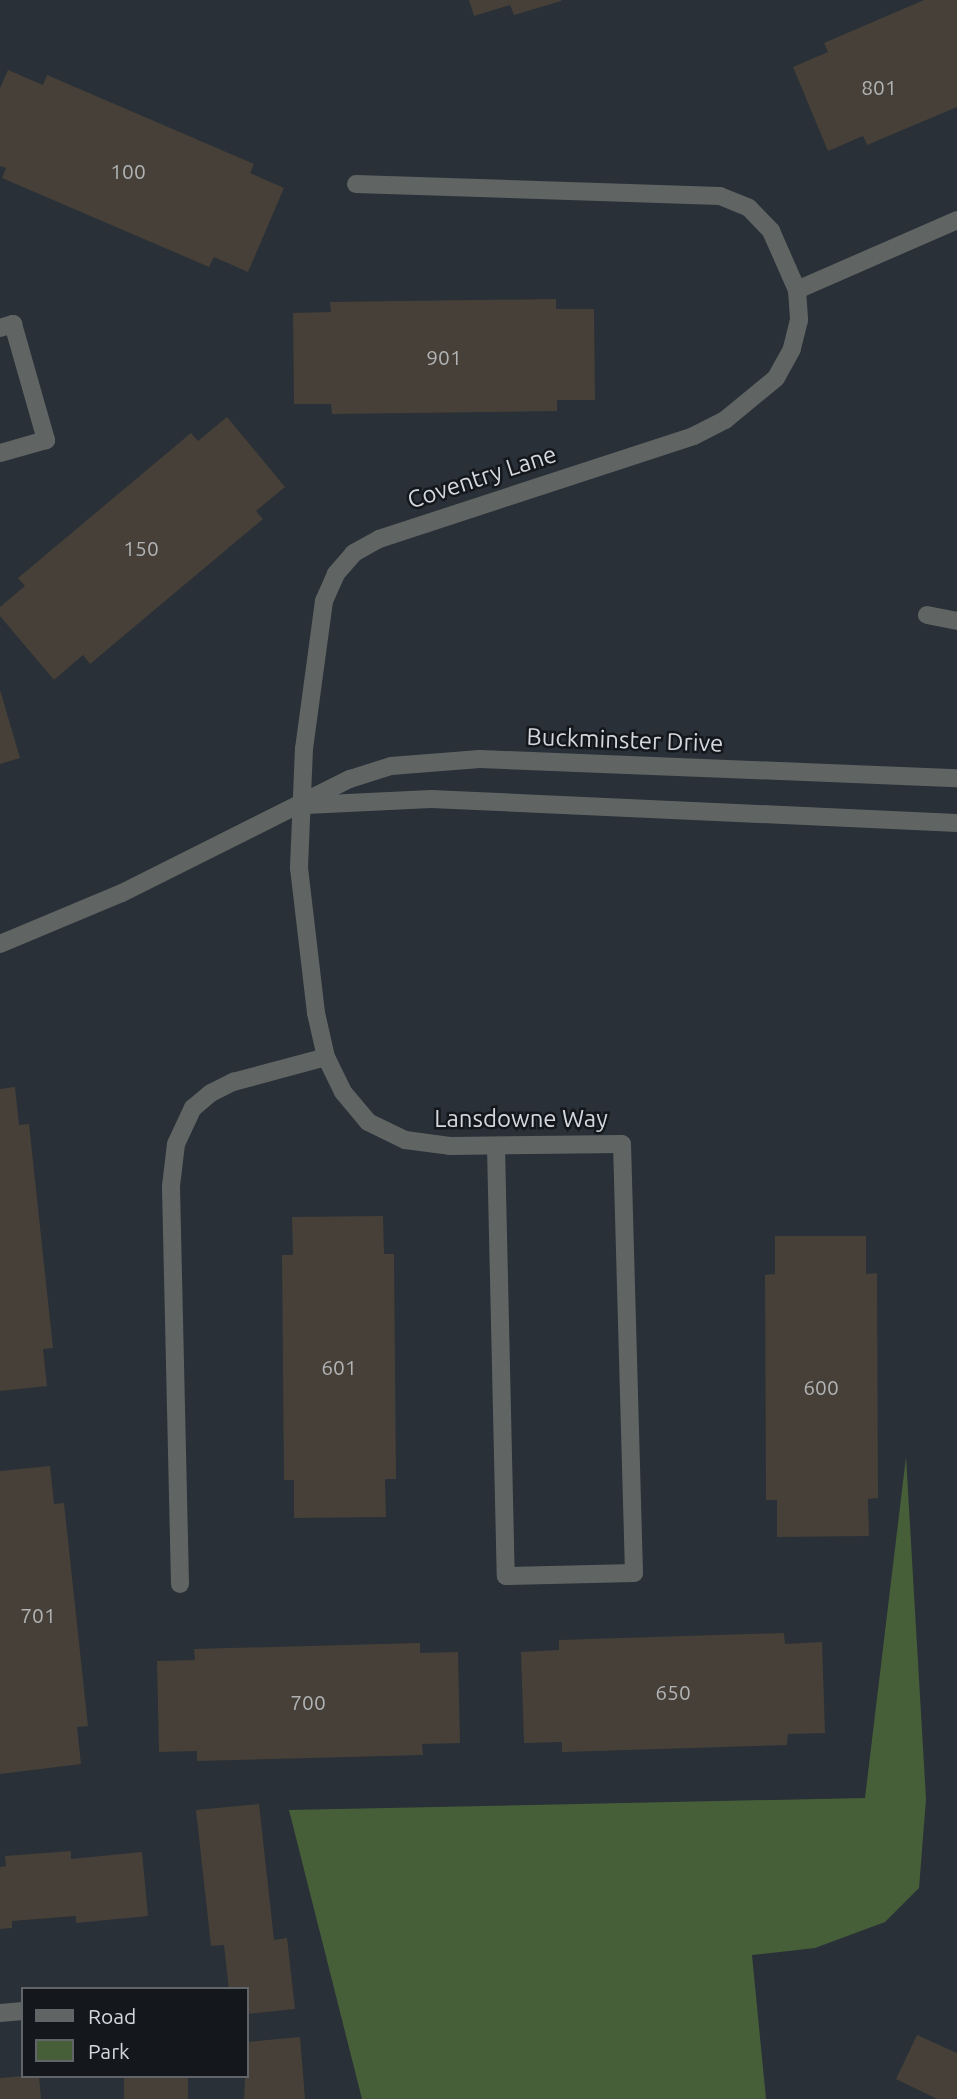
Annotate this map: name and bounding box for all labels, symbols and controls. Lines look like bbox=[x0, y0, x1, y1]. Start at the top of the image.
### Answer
house number: 801 bbox=[861, 74, 897, 100]
house number: 100 bbox=[110, 158, 146, 184]
house number: 901 bbox=[426, 344, 462, 370]
street label: Coventry Lane bbox=[404, 439, 560, 515]
house number: 150 bbox=[123, 535, 159, 561]
street label: Buckminster Drive bbox=[526, 722, 724, 758]
street label: Lansdowne Way bbox=[434, 1105, 608, 1133]
house number: 601 bbox=[321, 1354, 357, 1380]
house number: 600 bbox=[803, 1374, 839, 1400]
house number: 701 bbox=[20, 1602, 56, 1628]
house number: 650 bbox=[655, 1679, 691, 1705]
house number: 700 bbox=[290, 1689, 326, 1715]
legend bbox=[21, 1987, 248, 2078]
text: Road bbox=[88, 2004, 136, 2028]
text: Park bbox=[88, 2039, 130, 2063]

